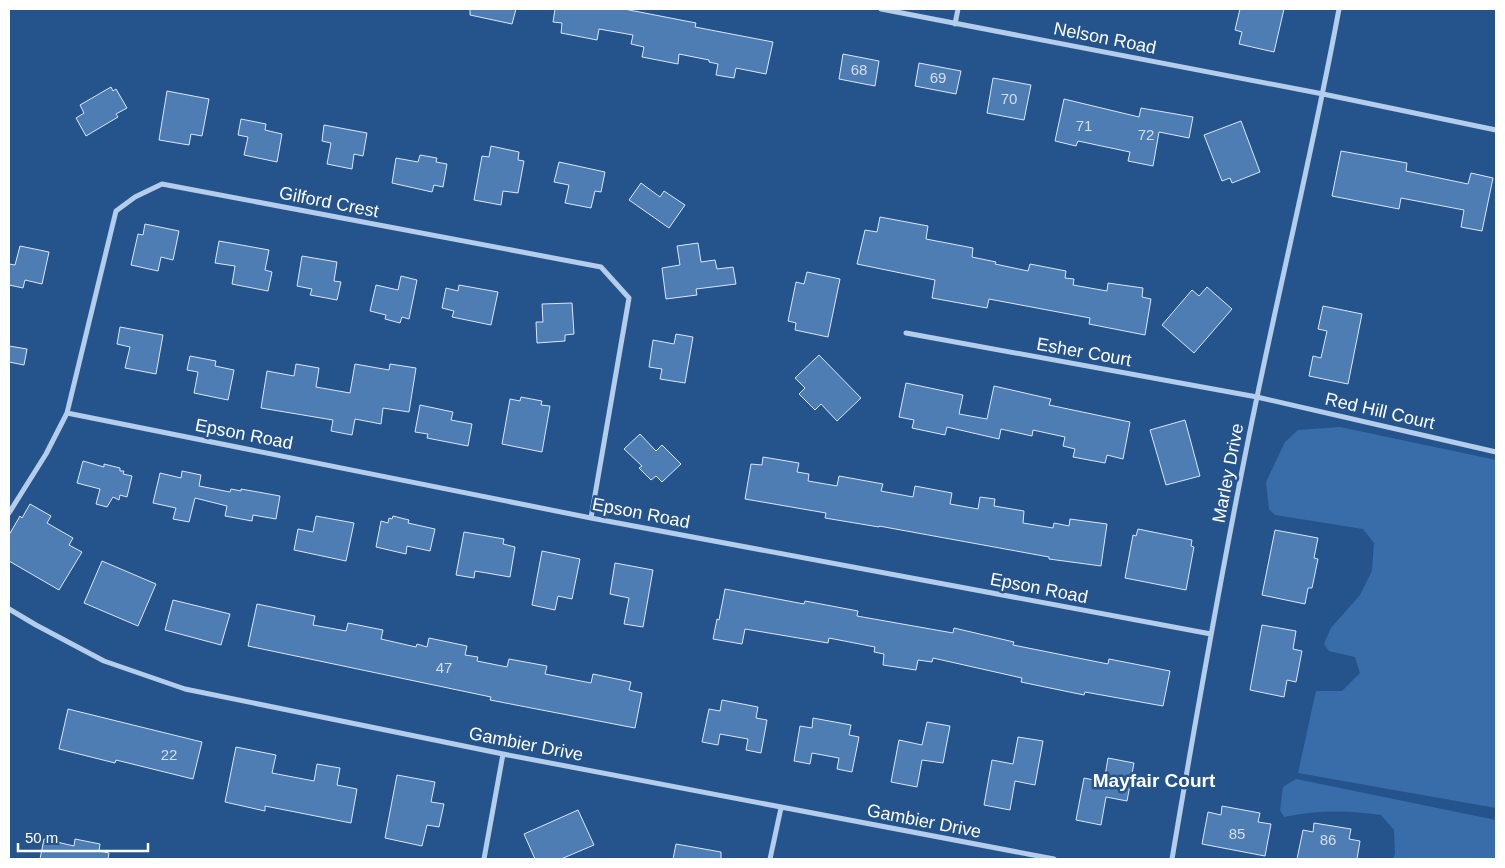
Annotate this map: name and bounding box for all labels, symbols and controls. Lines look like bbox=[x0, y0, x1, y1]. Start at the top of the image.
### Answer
street label: Nelson Road bbox=[1052, 18, 1158, 58]
house number: 68 bbox=[851, 61, 867, 78]
house number: 69 bbox=[930, 69, 946, 86]
house number: 70 bbox=[1001, 90, 1017, 107]
house number: 71 bbox=[1076, 117, 1092, 134]
house number: 72 bbox=[1138, 126, 1154, 143]
street label: Gilford Crest bbox=[278, 183, 380, 221]
street label: Esher Court bbox=[1035, 334, 1133, 370]
street label: Red Hill Court bbox=[1323, 389, 1437, 433]
street label: Epson Road bbox=[193, 415, 295, 453]
street label: Marley Drive bbox=[1209, 422, 1247, 524]
street label: Epson Road bbox=[590, 494, 692, 532]
street label: Epson Road bbox=[988, 569, 1090, 607]
house number: 47 bbox=[436, 659, 452, 676]
street label: Gambier Drive bbox=[467, 723, 585, 765]
house number: 22 bbox=[161, 746, 177, 763]
district label: Mayfair Court bbox=[1093, 770, 1216, 791]
street label: Gambier Drive bbox=[865, 800, 983, 842]
scale bar bbox=[18, 820, 148, 852]
house number: 85 bbox=[1229, 825, 1245, 842]
text: 50 m bbox=[25, 829, 58, 846]
house number: 86 bbox=[1320, 831, 1336, 848]

